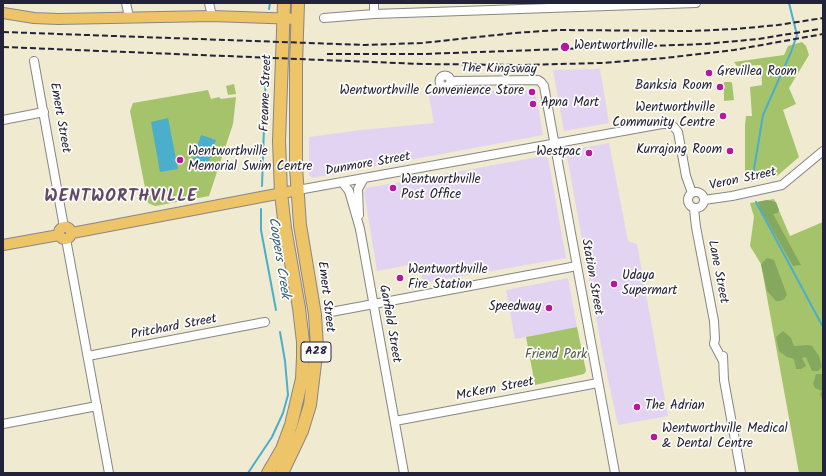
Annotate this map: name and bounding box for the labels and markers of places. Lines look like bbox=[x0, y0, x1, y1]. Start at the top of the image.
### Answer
place label: Wentworthville bbox=[574, 39, 654, 55]
marker: Wentworthville bbox=[559, 41, 571, 53]
place label: Grevillea Room bbox=[717, 65, 797, 81]
marker: Grevillea Room bbox=[704, 68, 714, 78]
place label: Banksia Room bbox=[635, 79, 712, 95]
marker: Banksia Room bbox=[715, 82, 725, 92]
place label: Wentworthville Convenience Store bbox=[340, 84, 524, 100]
marker: Wentworthville Convenience Store bbox=[527, 87, 537, 97]
place label: Apna Mart bbox=[541, 96, 599, 112]
marker: Apna Mart bbox=[528, 99, 538, 109]
place label: Wentworthville Community Centre bbox=[612, 101, 715, 132]
marker: Wentworthville Community Centre bbox=[718, 111, 728, 121]
place label: Kurrajong Room bbox=[636, 143, 722, 159]
place label: Wentworthville Memorial Swim Centre bbox=[188, 145, 312, 176]
place label: Westpac bbox=[536, 145, 581, 161]
marker: Kurrajong Room bbox=[725, 146, 735, 156]
marker: Westpac bbox=[584, 148, 594, 158]
marker: Wentworthville Memorial Swim Centre bbox=[175, 155, 185, 165]
place label: Wentworthville Post Office bbox=[401, 173, 481, 204]
marker: Wentworthville Post Office bbox=[388, 183, 398, 193]
place label: Wentworthville Fire Station bbox=[408, 263, 488, 294]
place label: Udaya Supermart bbox=[622, 269, 677, 300]
marker: Wentworthville Fire Station bbox=[395, 273, 405, 283]
marker: Udaya Supermart bbox=[609, 279, 619, 289]
place label: Speedway bbox=[489, 300, 541, 316]
marker: Speedway bbox=[544, 303, 554, 313]
place label: The Adrian bbox=[645, 399, 705, 415]
marker: The Adrian bbox=[632, 402, 642, 412]
place label: Wentworthville Medical & Dental Centre bbox=[662, 422, 788, 453]
marker: Wentworthville Medical & Dental Centre bbox=[649, 432, 659, 442]

